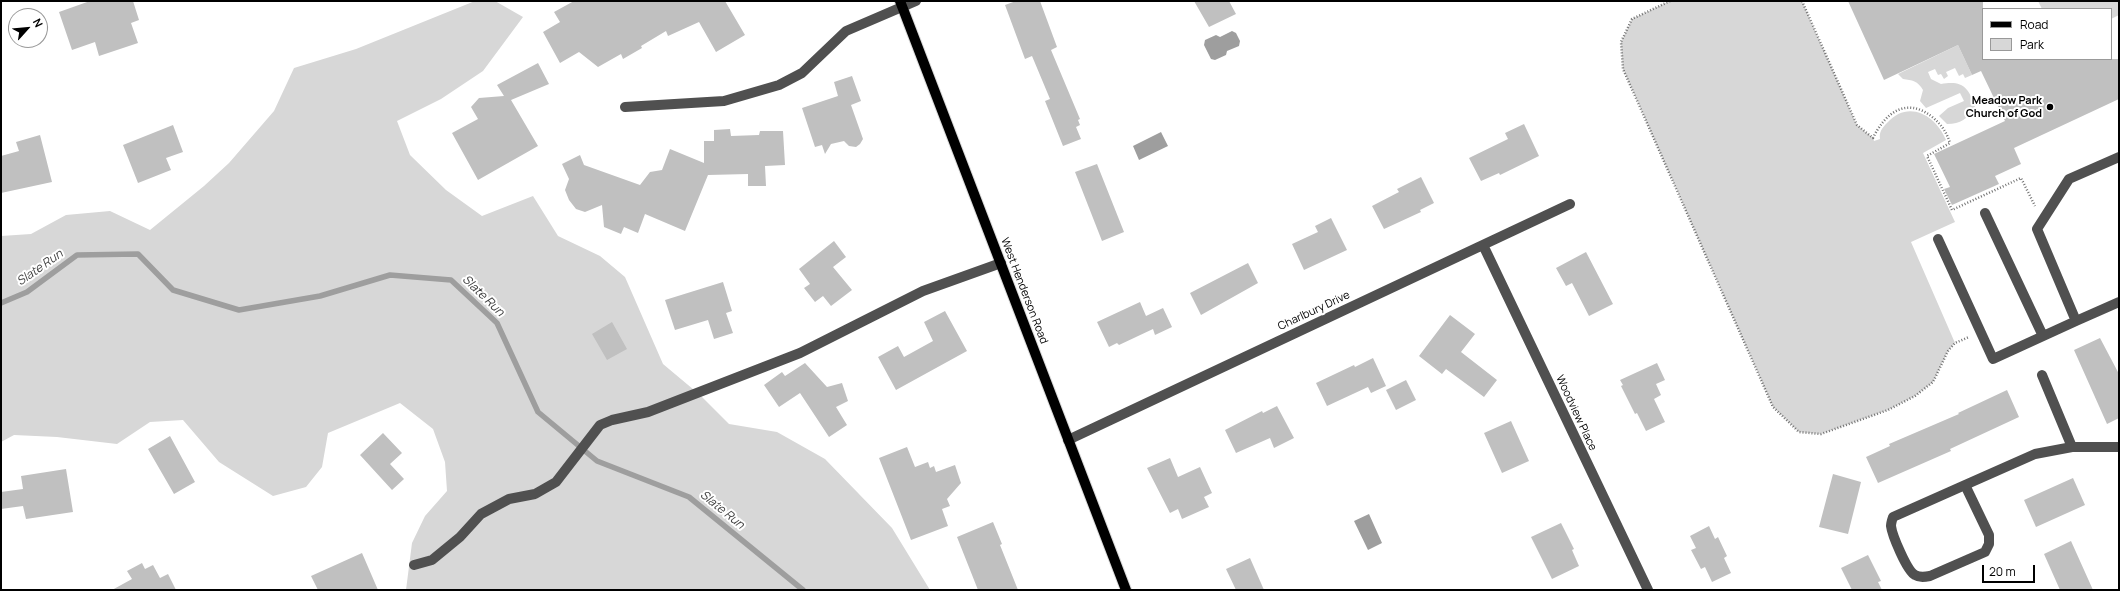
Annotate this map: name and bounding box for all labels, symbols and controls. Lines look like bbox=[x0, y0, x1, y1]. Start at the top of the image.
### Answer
north arrow bbox=[8, 8, 48, 48]
legend bbox=[1982, 8, 2112, 60]
text: N bbox=[30, 16, 47, 30]
text: Road bbox=[2020, 16, 2048, 33]
text: Park bbox=[2020, 36, 2044, 53]
place label: Meadow Park Church of God bbox=[1966, 94, 2042, 120]
marker: Meadow Park Church of God bbox=[2045, 102, 2055, 112]
street label: West Henderson Road bbox=[998, 236, 1050, 346]
water label: Slate Run bbox=[14, 247, 66, 289]
water label: Slate Run bbox=[459, 273, 507, 319]
street label: Charlbury Drive bbox=[1276, 289, 1352, 333]
street label: Woodview Place bbox=[1553, 373, 1599, 453]
water label: Slate Run bbox=[697, 488, 747, 532]
scale bar bbox=[1984, 557, 2037, 583]
text: 20 m bbox=[1989, 563, 2016, 580]

